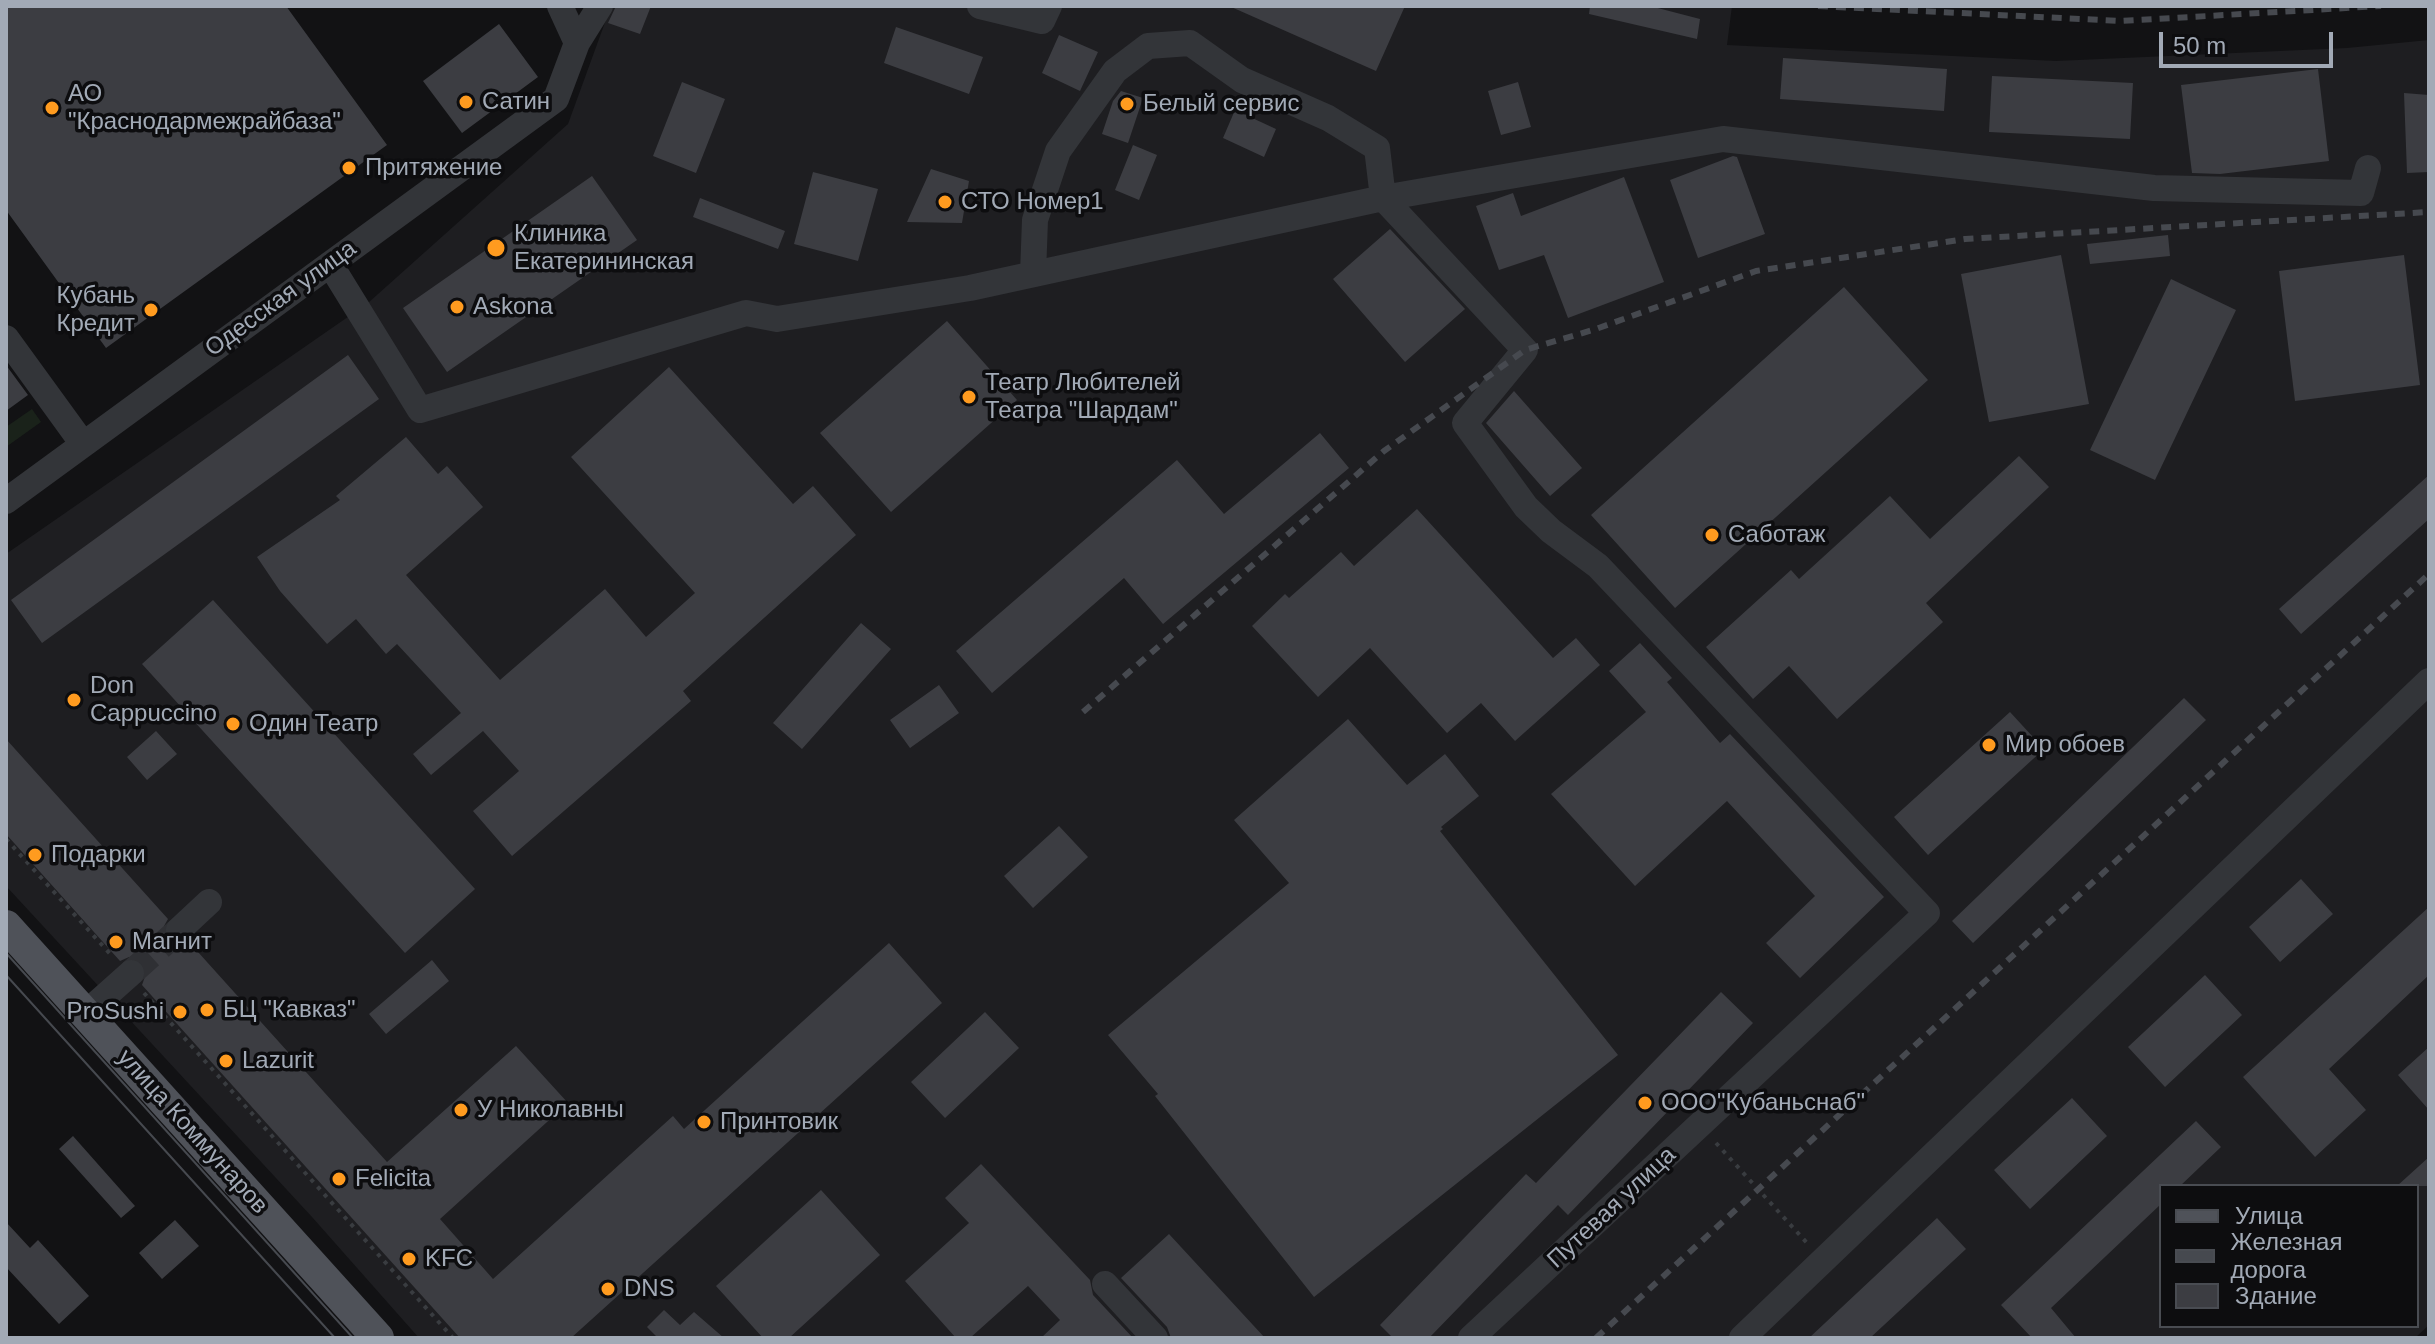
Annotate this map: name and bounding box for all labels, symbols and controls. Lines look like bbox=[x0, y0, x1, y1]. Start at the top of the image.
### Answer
scale bar bbox=[2163, 16, 2337, 66]
text: 50 m bbox=[2173, 32, 2226, 59]
place label: АО "Краснодармежрайбаза" bbox=[68, 80, 341, 136]
place label: Сатин bbox=[482, 88, 550, 116]
place label: Белый сервис bbox=[1143, 90, 1299, 118]
marker: Сатин bbox=[457, 93, 475, 111]
marker: Белый сервис bbox=[1118, 95, 1136, 113]
marker: АО "Краснодармежрайбаза" bbox=[43, 99, 61, 117]
place label: Притяжение bbox=[365, 154, 502, 182]
marker: Притяжение bbox=[340, 159, 358, 177]
place label: СТО Номер1 bbox=[961, 188, 1104, 216]
marker: СТО Номер1 bbox=[936, 193, 954, 211]
place label: Клиника Екатерининская bbox=[514, 220, 694, 276]
street label: Одесская улица bbox=[200, 235, 362, 363]
marker: Клиника Екатерининская bbox=[485, 237, 507, 259]
place label: Кубань Кредит bbox=[56, 282, 135, 338]
place label: Askona bbox=[473, 293, 553, 321]
marker: Askona bbox=[448, 298, 466, 316]
marker: Кубань Кредит bbox=[142, 301, 160, 319]
place label: Театр Любителей Театра "Шардам" bbox=[985, 369, 1180, 425]
marker: Театр Любителей Театра "Шардам" bbox=[960, 388, 978, 406]
place label: Саботаж bbox=[1728, 521, 1826, 549]
marker: Саботаж bbox=[1703, 526, 1721, 544]
place label: Don Cappuccino bbox=[90, 672, 217, 728]
marker: Don Cappuccino bbox=[65, 691, 83, 709]
place label: Один Театр bbox=[249, 710, 378, 738]
marker: Один Театр bbox=[224, 715, 242, 733]
place label: Мир обоев bbox=[2005, 731, 2125, 759]
marker: Мир обоев bbox=[1980, 736, 1998, 754]
place label: Подарки bbox=[51, 841, 146, 869]
marker: Подарки bbox=[26, 846, 44, 864]
place label: Магнит bbox=[132, 928, 212, 956]
marker: Магнит bbox=[107, 933, 125, 951]
place label: БЦ "Кавказ" bbox=[223, 996, 355, 1024]
place label: ProSushi bbox=[67, 998, 164, 1026]
marker: БЦ "Кавказ" bbox=[198, 1001, 216, 1019]
marker: ProSushi bbox=[171, 1003, 189, 1021]
street label: улица Коммунаров bbox=[111, 1044, 273, 1220]
place label: Lazurit bbox=[242, 1047, 314, 1075]
marker: Lazurit bbox=[217, 1052, 235, 1070]
place label: ООО"Кубаньснаб" bbox=[1661, 1089, 1865, 1117]
marker: ООО"Кубаньснаб" bbox=[1636, 1094, 1654, 1112]
place label: У Николавны bbox=[477, 1096, 624, 1124]
marker: У Николавны bbox=[452, 1101, 470, 1119]
place label: Принтовик bbox=[720, 1108, 838, 1136]
marker: Принтовик bbox=[695, 1113, 713, 1131]
street label: Путевая улица bbox=[1542, 1141, 1682, 1275]
place label: Felicita bbox=[355, 1165, 431, 1193]
marker: Felicita bbox=[330, 1170, 348, 1188]
legend bbox=[2159, 1184, 2419, 1328]
text: Улица bbox=[2235, 1202, 2303, 1229]
text: Железная дорога bbox=[2231, 1228, 2342, 1283]
place label: KFC bbox=[425, 1245, 473, 1273]
marker: KFC bbox=[400, 1250, 418, 1268]
place label: DNS bbox=[624, 1275, 675, 1303]
marker: DNS bbox=[599, 1280, 617, 1298]
text: Здание bbox=[2235, 1282, 2317, 1309]

